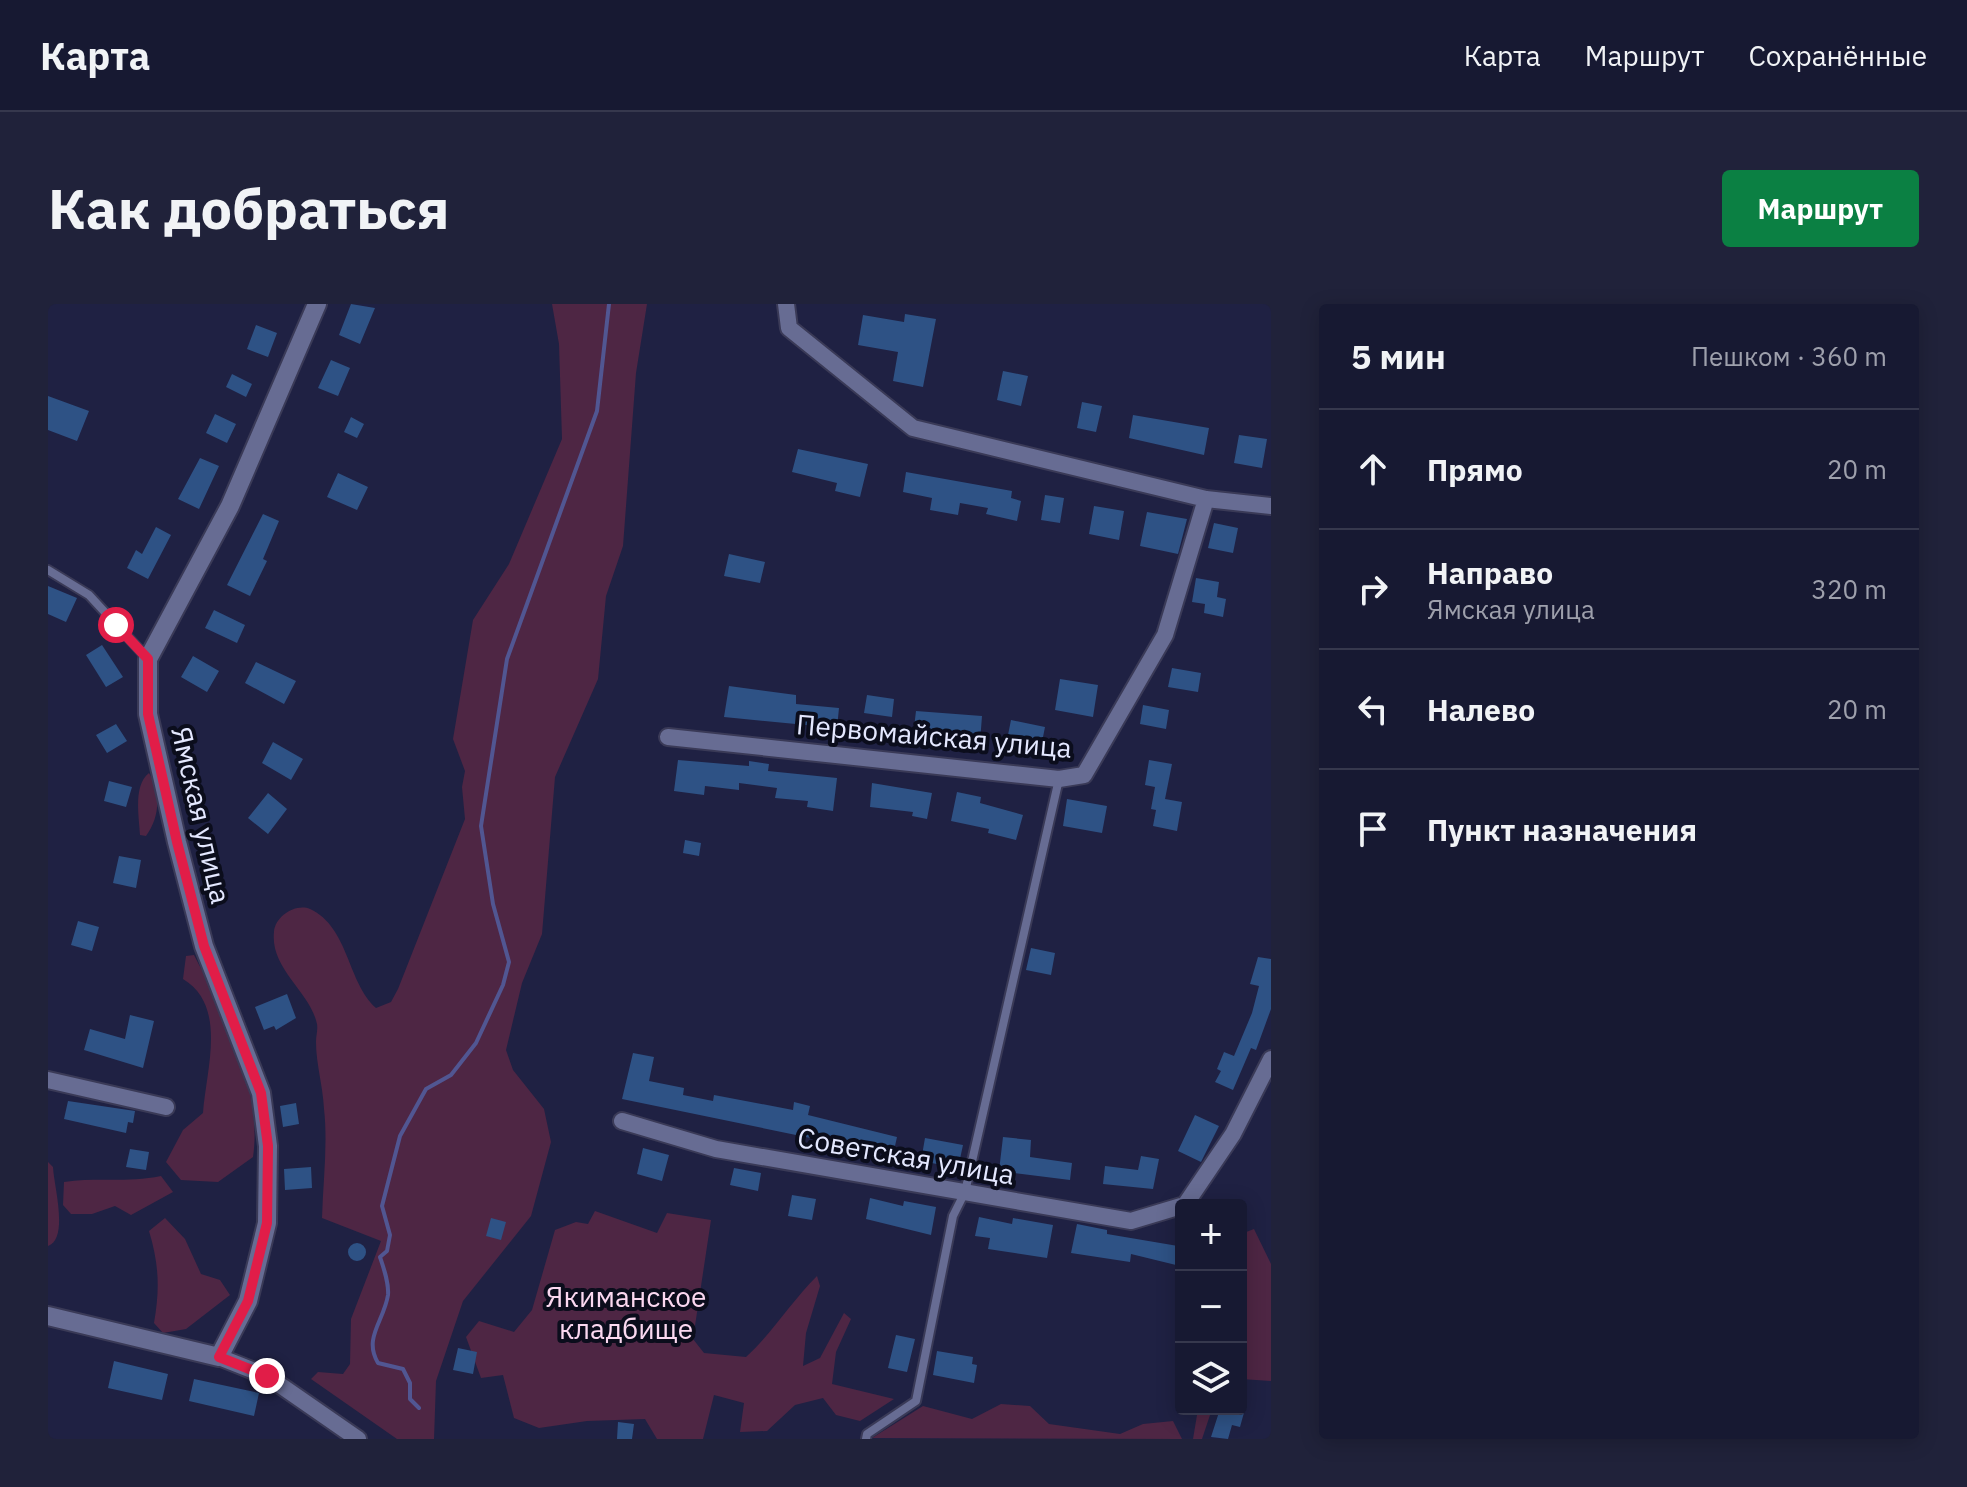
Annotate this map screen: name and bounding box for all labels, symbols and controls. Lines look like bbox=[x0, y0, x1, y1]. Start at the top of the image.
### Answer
text: Карта bbox=[40, 31, 150, 80]
text: Карта bbox=[1464, 37, 1541, 74]
text: Маршрут bbox=[1585, 37, 1704, 74]
text: Сохранённые bbox=[1748, 37, 1927, 74]
button: Маршрут bbox=[1722, 170, 1919, 247]
text: Как добраться bbox=[48, 172, 449, 244]
text: 5 мин bbox=[1351, 334, 1446, 378]
text: Пешком · 360 m bbox=[1691, 339, 1887, 373]
icon: ahead bbox=[1351, 447, 1395, 491]
text: Прямо bbox=[1427, 450, 1523, 489]
text: 20 m bbox=[1827, 452, 1887, 486]
text: Направо bbox=[1427, 553, 1553, 592]
icon: right bbox=[1351, 567, 1395, 611]
text: 320 m bbox=[1811, 572, 1887, 606]
text: Ямская улица bbox=[1427, 592, 1595, 626]
route start bbox=[98, 607, 134, 643]
icon: left bbox=[1351, 687, 1395, 731]
text: Налево bbox=[1427, 690, 1535, 729]
text: 20 m bbox=[1827, 692, 1887, 726]
street label: Первомайская улица bbox=[795, 705, 1073, 766]
street label: Ямская улица bbox=[163, 723, 240, 907]
icon: arrive bbox=[1351, 807, 1395, 851]
text: Пункт назначения bbox=[1427, 810, 1697, 849]
street label: Советская улица bbox=[795, 1118, 1018, 1193]
map controls bbox=[1175, 1199, 1247, 1415]
button: + bbox=[1175, 1199, 1247, 1271]
button: − bbox=[1175, 1271, 1247, 1343]
park label: Якиманское кладбище bbox=[546, 1278, 706, 1347]
button: layers bbox=[1175, 1343, 1247, 1415]
route end bbox=[249, 1358, 285, 1394]

